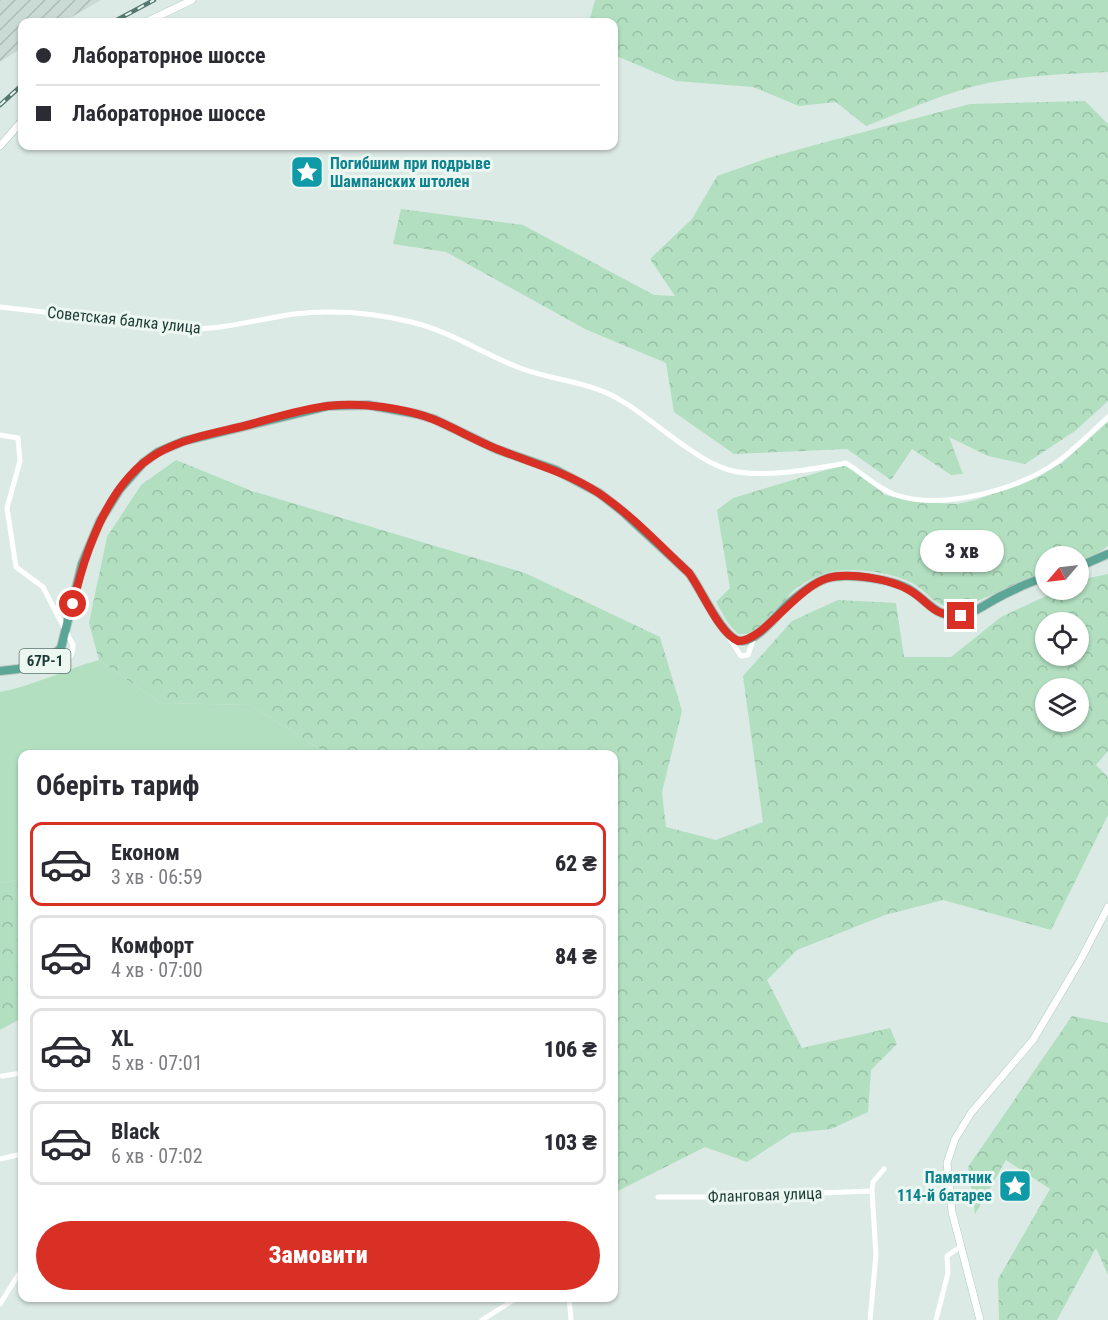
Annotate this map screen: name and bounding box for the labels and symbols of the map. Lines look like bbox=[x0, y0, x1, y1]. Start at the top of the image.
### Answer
place icon: Погибшим при подрыве Шампанских штолен bbox=[289, 154, 325, 190]
place label: Погибшим при подрыве Шампанских штолен bbox=[330, 154, 491, 191]
street label: Советская балка улица bbox=[46, 302, 202, 338]
callout: 3 хв bbox=[919, 529, 1003, 571]
north arrow bbox=[1035, 546, 1089, 600]
route start bbox=[59, 590, 86, 617]
route end bbox=[947, 602, 974, 629]
road number: 67Р-1 bbox=[20, 649, 70, 673]
place label: Памятник 114-й батарее bbox=[897, 1168, 992, 1205]
place icon: Памятник 114-й батарее bbox=[997, 1168, 1033, 1204]
street label: Фланговая улица bbox=[707, 1184, 823, 1206]

